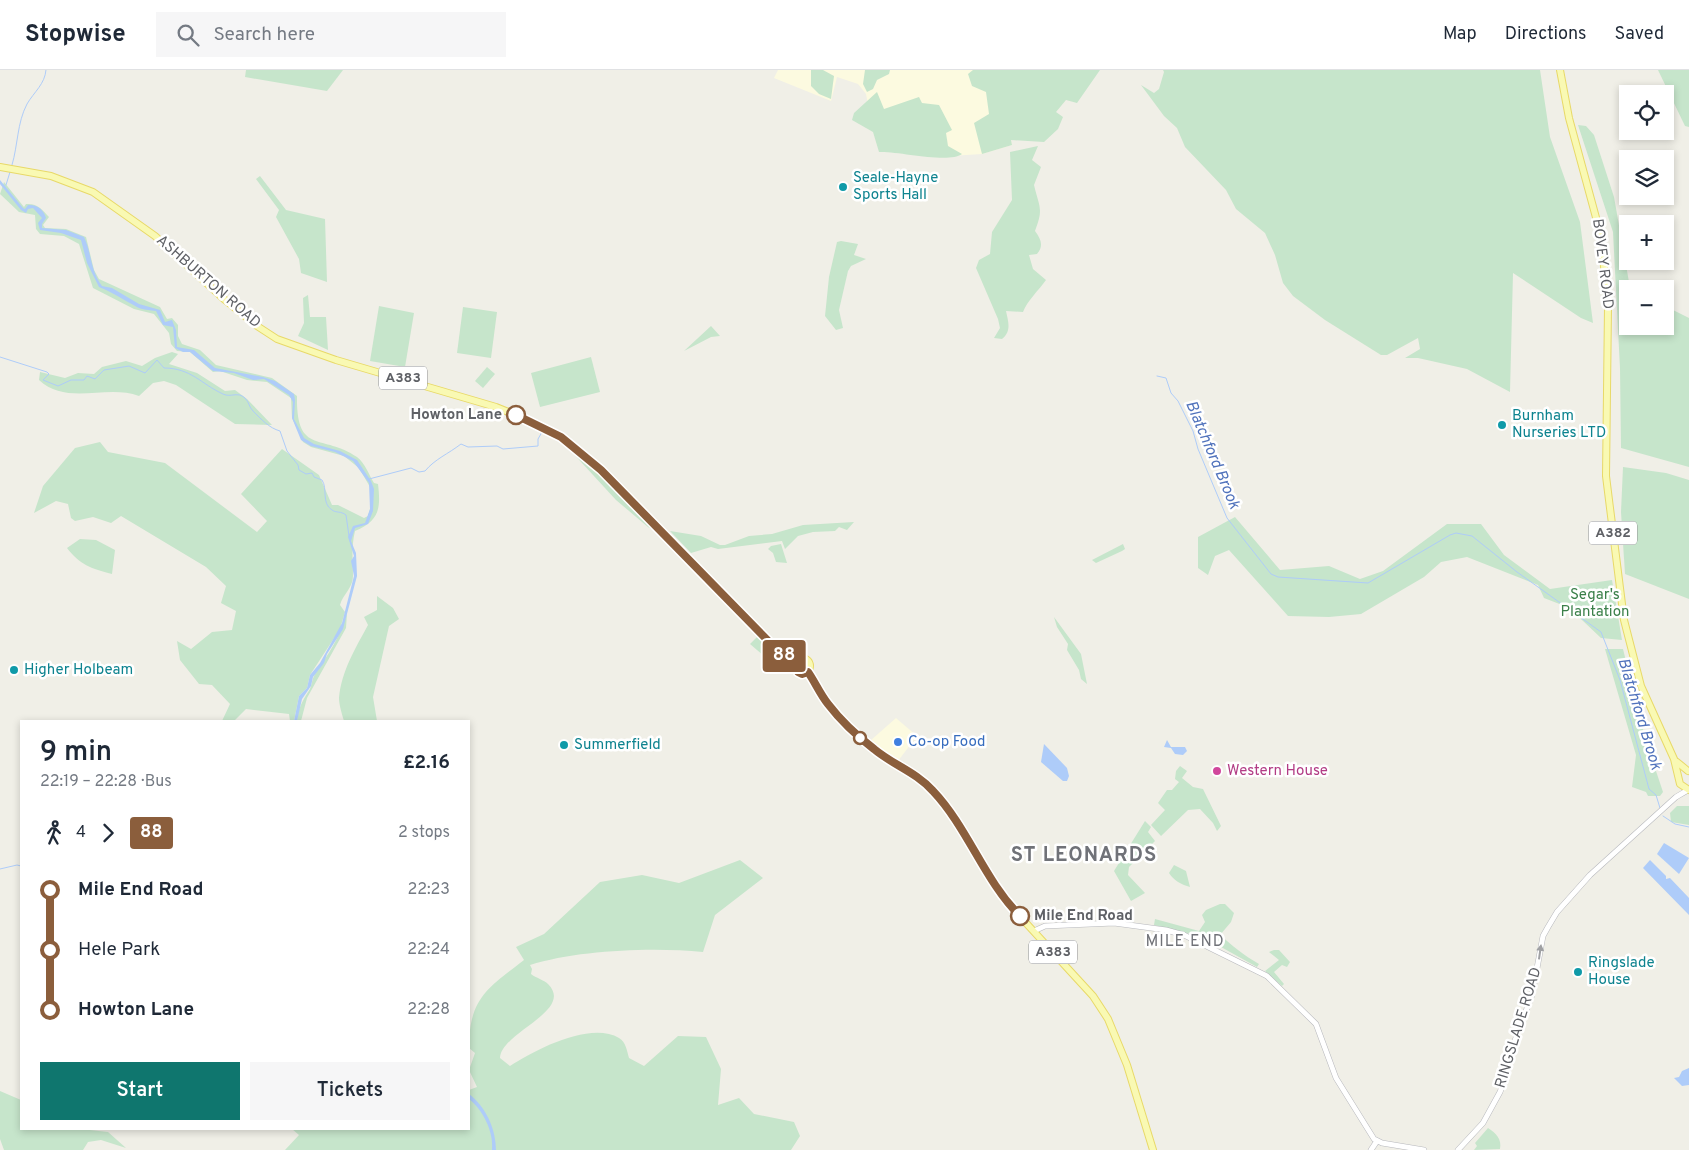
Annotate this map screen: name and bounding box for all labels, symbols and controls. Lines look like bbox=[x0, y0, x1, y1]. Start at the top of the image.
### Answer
search box bbox=[156, 12, 506, 57]
text: Stopwise bbox=[25, 20, 126, 50]
icon: search bbox=[174, 21, 202, 49]
text: Search here bbox=[214, 23, 315, 47]
text: Map bbox=[1443, 23, 1477, 46]
text: Directions bbox=[1505, 23, 1587, 46]
text: Saved bbox=[1615, 23, 1664, 46]
map controls bbox=[1619, 85, 1674, 335]
button: locate bbox=[1619, 85, 1674, 140]
button: layers bbox=[1619, 150, 1674, 205]
place label: Seale-Hayne Sports Hall bbox=[853, 169, 938, 205]
marker: Seale-Hayne Sports Hall bbox=[837, 181, 849, 193]
button: + bbox=[1619, 215, 1674, 270]
street label: BOVEY ROAD bbox=[1587, 218, 1617, 310]
street label: ASHBURTON ROAD bbox=[152, 231, 264, 333]
button: − bbox=[1619, 280, 1674, 335]
road number: A383 bbox=[379, 366, 427, 390]
water label: Blatchford Brook bbox=[1180, 398, 1244, 513]
marker: Howton Lane bbox=[506, 405, 526, 425]
place label: Howton Lane bbox=[410, 406, 502, 425]
place label: Burnham Nurseries LTD bbox=[1512, 407, 1606, 443]
marker: Burnham Nurseries LTD bbox=[1496, 419, 1508, 431]
road number: A382 bbox=[1589, 522, 1637, 544]
park label: Segar's Plantation bbox=[1561, 586, 1629, 622]
line badge: 88 bbox=[762, 640, 806, 672]
text: 88 bbox=[773, 644, 795, 667]
water label: Blatchford Brook bbox=[1612, 656, 1666, 773]
place label: Higher Holbeam bbox=[24, 661, 133, 680]
marker: Higher Holbeam bbox=[8, 664, 20, 676]
unlabelled marker bbox=[853, 731, 867, 745]
place label: Co-op Food bbox=[908, 733, 986, 752]
text: 9 min bbox=[40, 735, 112, 771]
place label: Summerfield bbox=[574, 736, 661, 755]
marker: Co-op Food bbox=[892, 736, 904, 748]
marker: Summerfield bbox=[558, 739, 570, 751]
text: £2.16 bbox=[403, 751, 450, 775]
place label: Western House bbox=[1227, 762, 1328, 781]
marker: Western House bbox=[1211, 765, 1223, 777]
text: 22:19 – 22:28 · Bus bbox=[40, 772, 172, 792]
icon: walk bbox=[40, 819, 68, 847]
icon: forward bbox=[94, 819, 122, 847]
text: 88 bbox=[140, 821, 163, 844]
text: 4 bbox=[76, 823, 86, 843]
text: 2 stops bbox=[398, 823, 450, 843]
district label: ST LEONARDS bbox=[1011, 843, 1157, 869]
text: Mile End Road bbox=[78, 878, 203, 902]
text: 22:23 bbox=[407, 880, 450, 900]
marker: Mile End Road bbox=[1010, 906, 1030, 926]
place label: Mile End Road bbox=[1034, 907, 1133, 926]
district label: MILE END bbox=[1145, 932, 1225, 952]
text: Hele Park bbox=[78, 938, 160, 962]
text: 22:24 bbox=[407, 940, 450, 960]
road number: A383 bbox=[1029, 940, 1077, 964]
one-way arrow bbox=[1537, 944, 1545, 960]
place label: Ringslade House bbox=[1588, 954, 1654, 990]
street label: RINGSLADE ROAD bbox=[1492, 965, 1546, 1091]
marker: Ringslade House bbox=[1572, 966, 1584, 978]
text: Howton Lane bbox=[78, 998, 194, 1022]
text: 22:28 bbox=[407, 1000, 450, 1020]
button: Start bbox=[40, 1062, 240, 1120]
button: Tickets bbox=[250, 1062, 450, 1120]

